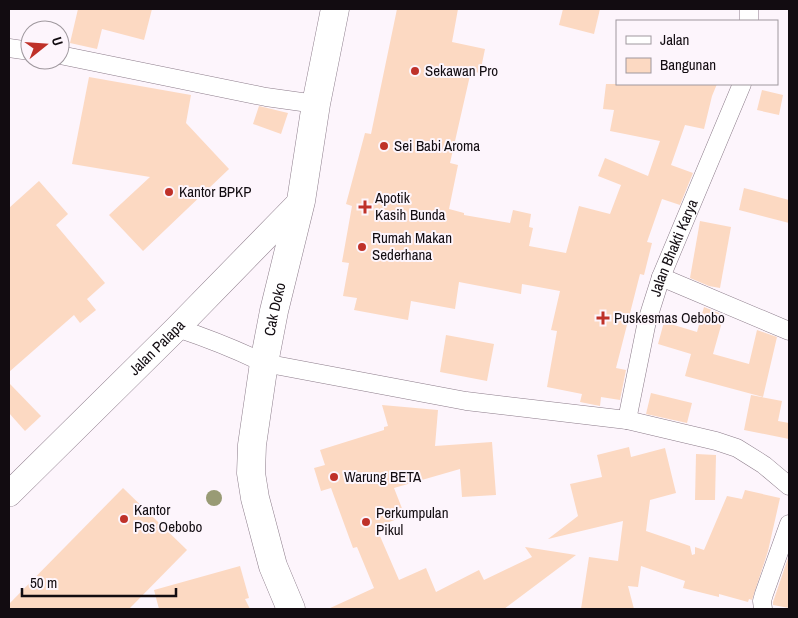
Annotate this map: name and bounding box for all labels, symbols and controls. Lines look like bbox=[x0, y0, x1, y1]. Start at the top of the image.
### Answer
north arrow bbox=[20, 20, 70, 70]
legend bbox=[616, 20, 778, 85]
text: Jalan bbox=[660, 29, 689, 50]
text: U bbox=[48, 35, 67, 48]
text: Bangunan bbox=[660, 54, 716, 75]
place label: Sekawan Pro bbox=[425, 60, 498, 81]
marker: Sekawan Pro bbox=[409, 65, 421, 77]
place label: Sei Babi Aroma bbox=[394, 135, 480, 156]
marker: Sei Babi Aroma bbox=[378, 140, 390, 152]
place label: Kantor BPKP bbox=[179, 181, 251, 202]
marker: Kantor BPKP bbox=[163, 186, 175, 198]
place label: Apotik Kasih Bunda bbox=[374, 187, 446, 225]
street label: Jalan Bhakti Karya bbox=[645, 196, 703, 299]
marker: Apotik Kasih Bunda bbox=[359, 201, 371, 213]
place label: Rumah Makan Sederhana bbox=[372, 227, 452, 265]
marker: Rumah Makan Sederhana bbox=[356, 241, 368, 253]
street label: Cak Doko bbox=[258, 280, 291, 338]
place label: Puskesmas Oebobo bbox=[614, 307, 725, 328]
marker: Puskesmas Oebobo bbox=[596, 311, 610, 325]
street label: Jalan Palapa bbox=[124, 315, 189, 380]
place label: Warung BETA bbox=[344, 466, 422, 487]
marker: Warung BETA bbox=[328, 471, 340, 483]
place label: Kantor Pos Oebobo bbox=[134, 499, 203, 537]
place label: Perkumpulan Pikul bbox=[376, 502, 448, 540]
marker: Kantor Pos Oebobo bbox=[118, 513, 130, 525]
marker: Perkumpulan Pikul bbox=[360, 516, 372, 528]
scale bar bbox=[22, 566, 176, 598]
text: 50 m bbox=[30, 572, 57, 593]

